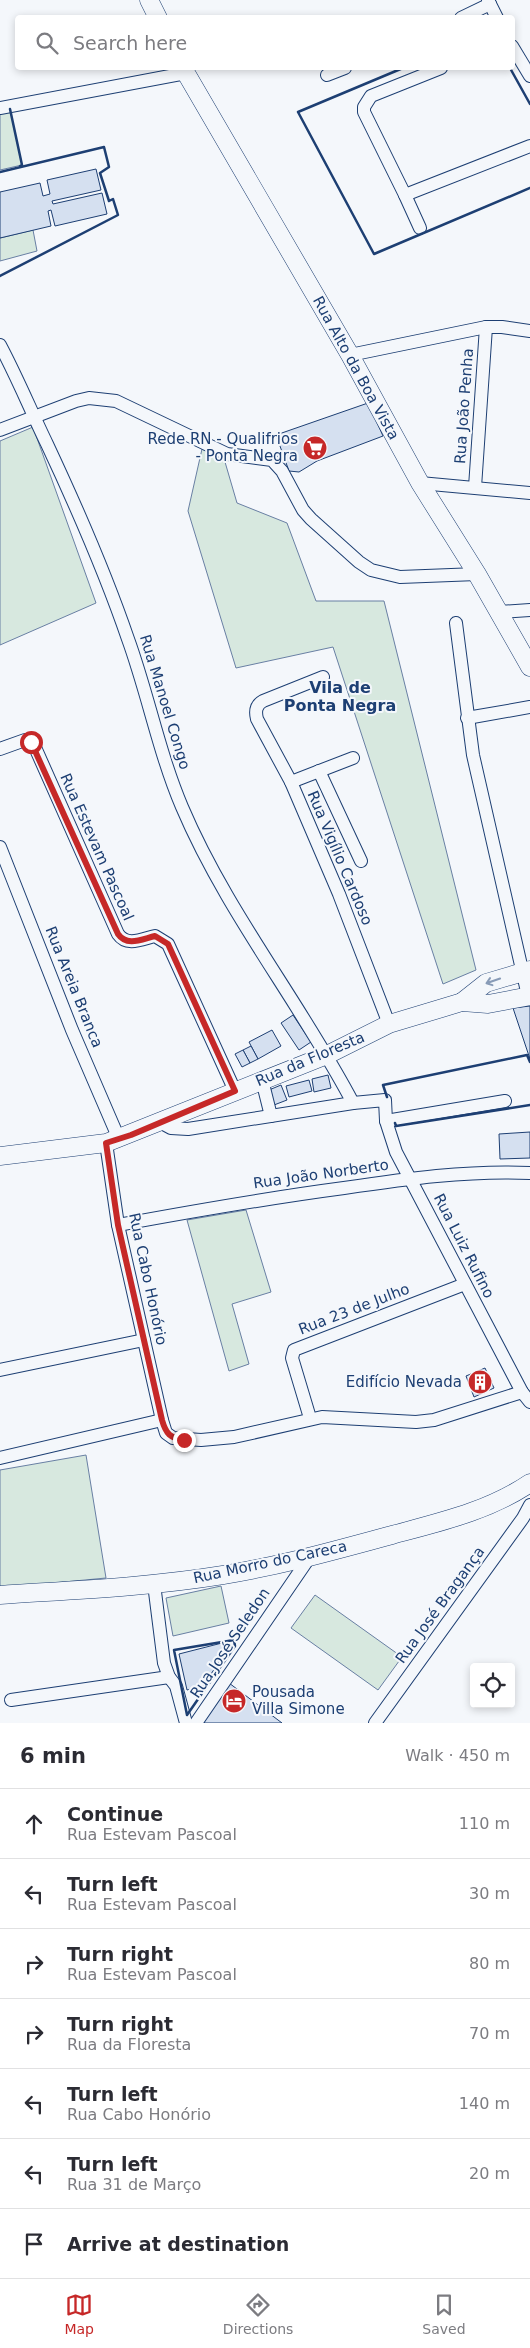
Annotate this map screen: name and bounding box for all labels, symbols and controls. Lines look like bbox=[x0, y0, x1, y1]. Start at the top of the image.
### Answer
search box bbox=[15, 15, 515, 70]
icon: search bbox=[33, 29, 61, 57]
text: Search here bbox=[73, 32, 187, 54]
street label: Rua Alto da Boa Vista bbox=[309, 293, 403, 443]
street label: Rua João Penha bbox=[451, 348, 477, 464]
place label: Rede RN - Qualifrios - Ponta Negra bbox=[147, 430, 298, 465]
supermarket icon: Rede RN - Qualifrios - Ponta Negra bbox=[302, 435, 328, 461]
street label: Rua Manoel Congo bbox=[136, 632, 194, 772]
district label: Vila de Ponta Negra bbox=[284, 678, 396, 715]
route start bbox=[20, 731, 43, 754]
street label: Rua Estevam Pascoal bbox=[56, 771, 138, 923]
street label: Rua Vigílio Cardoso bbox=[303, 788, 377, 928]
street label: Rua Areia Branca bbox=[41, 924, 107, 1050]
one-way arrow bbox=[486, 977, 501, 986]
street label: Rua da Floresta bbox=[253, 1028, 367, 1090]
street label: Rua João Norberto bbox=[252, 1156, 390, 1192]
street label: Rua Luiz Rufino bbox=[430, 1191, 498, 1301]
street label: Rua Cabo Honório bbox=[125, 1211, 171, 1347]
street label: Rua 23 de Julho bbox=[296, 1280, 412, 1338]
building icon: Edifício Nevada bbox=[467, 1369, 493, 1395]
place label: Edifício Nevada bbox=[346, 1373, 462, 1391]
route end bbox=[173, 1429, 196, 1452]
street label: Rua Morro do Careca bbox=[192, 1537, 348, 1587]
street label: Rua José Bragança bbox=[392, 1543, 488, 1667]
street label: Rua José Seledon bbox=[186, 1585, 274, 1701]
map controls bbox=[470, 1663, 515, 1708]
button: locate bbox=[470, 1663, 515, 1708]
place label: Pousada Villa Simone bbox=[252, 1683, 345, 1718]
hotel icon: Pousada Villa Simone bbox=[221, 1688, 247, 1714]
text: 6 min bbox=[20, 1744, 86, 1768]
text: Walk · 450 m bbox=[405, 1746, 510, 1765]
text: Continue bbox=[67, 1803, 163, 1825]
icon: ahead bbox=[20, 1810, 48, 1838]
text: 110 m bbox=[459, 1814, 510, 1833]
text: Rua Estevam Pascoal bbox=[67, 1825, 237, 1844]
text: Turn left bbox=[67, 1873, 158, 1895]
icon: left bbox=[20, 1880, 48, 1908]
text: 30 m bbox=[469, 1884, 510, 1903]
text: Rua Estevam Pascoal bbox=[67, 1895, 237, 1914]
text: Turn right bbox=[67, 1943, 173, 1965]
icon: right bbox=[20, 1950, 48, 1978]
text: 80 m bbox=[469, 1954, 510, 1973]
text: Rua Estevam Pascoal bbox=[67, 1965, 237, 1984]
text: Turn right bbox=[67, 2013, 173, 2035]
icon: right bbox=[20, 2020, 48, 2048]
text: 70 m bbox=[469, 2024, 510, 2043]
text: Rua da Floresta bbox=[67, 2035, 191, 2054]
text: Turn left bbox=[67, 2083, 158, 2105]
icon: left bbox=[20, 2090, 48, 2118]
text: 140 m bbox=[459, 2094, 510, 2113]
text: Rua Cabo Honório bbox=[67, 2105, 211, 2124]
text: Turn left bbox=[67, 2153, 158, 2175]
icon: left bbox=[20, 2160, 48, 2188]
text: 20 m bbox=[469, 2164, 510, 2183]
text: Rua 31 de Março bbox=[67, 2175, 201, 2194]
icon: arrive bbox=[20, 2230, 48, 2258]
text: Arrive at destination bbox=[67, 2233, 289, 2255]
tab: Map bbox=[64, 2291, 94, 2337]
tab: Directions bbox=[223, 2291, 293, 2337]
tab: Saved bbox=[422, 2291, 466, 2337]

